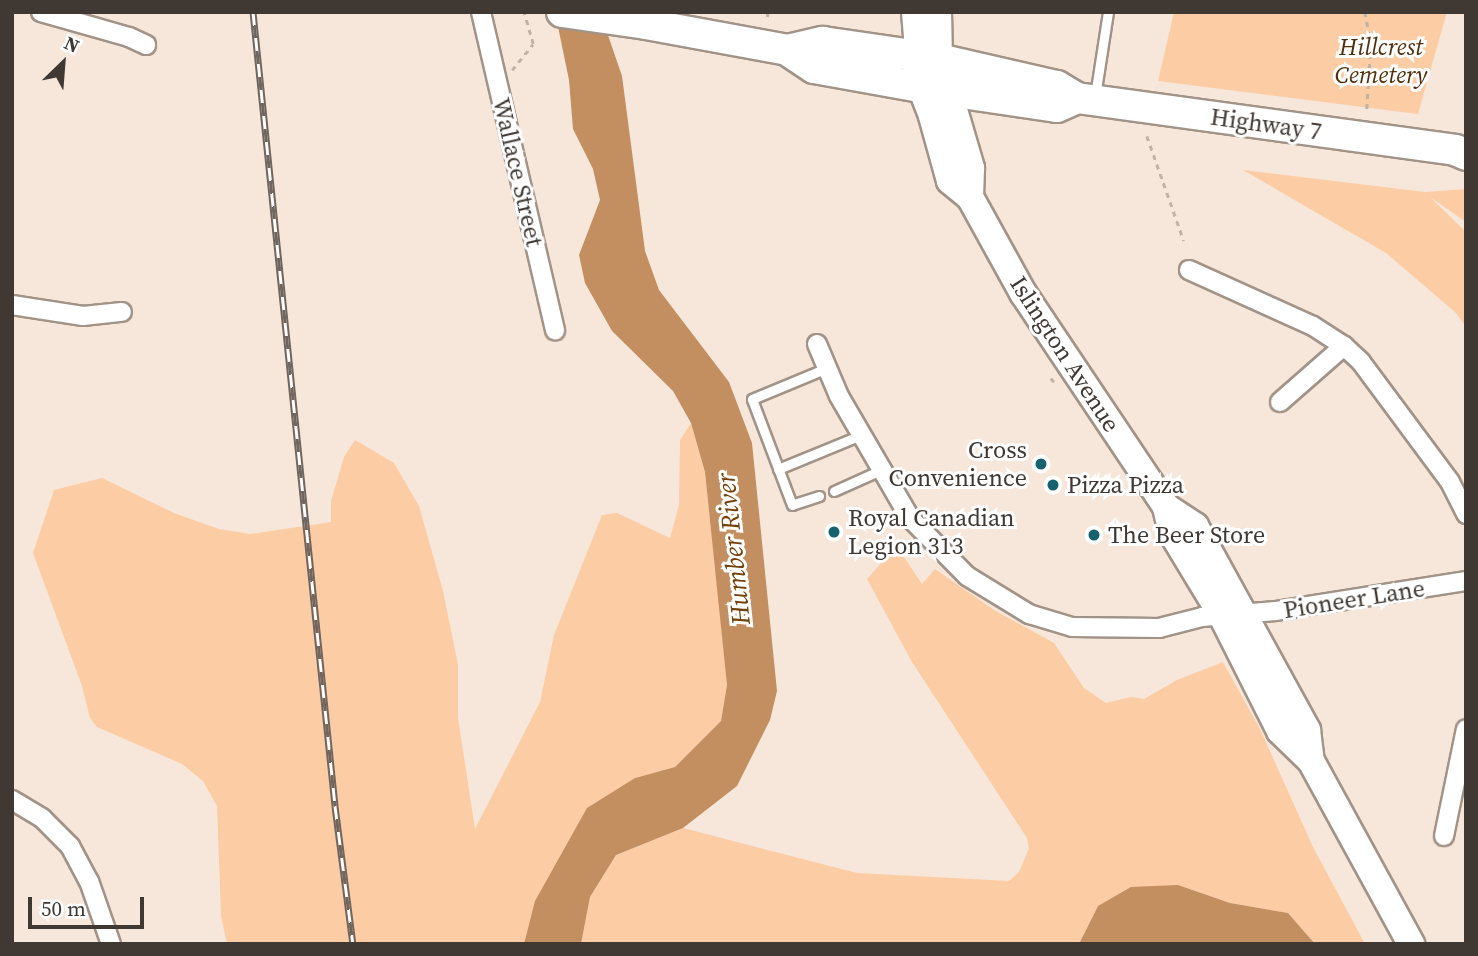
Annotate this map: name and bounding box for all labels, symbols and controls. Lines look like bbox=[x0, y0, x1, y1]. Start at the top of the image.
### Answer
north arrow bbox=[28, 28, 98, 98]
text: N bbox=[60, 29, 84, 59]
park label: Hillcrest Cemetery bbox=[1335, 33, 1427, 89]
street label: Wallace Street bbox=[487, 95, 549, 249]
street label: Highway 7 bbox=[1209, 102, 1323, 146]
street label: Islington Avenue bbox=[1004, 271, 1126, 437]
place label: Cross Convenience bbox=[889, 436, 1027, 492]
marker: Cross Convenience bbox=[1033, 456, 1049, 472]
water label: Humber River bbox=[711, 471, 757, 627]
place label: Pizza Pizza bbox=[1067, 471, 1184, 499]
marker: Pizza Pizza bbox=[1045, 477, 1061, 493]
place label: Royal Canadian Legion 313 bbox=[848, 504, 1015, 560]
place label: The Beer Store bbox=[1108, 521, 1265, 549]
marker: Royal Canadian Legion 313 bbox=[826, 524, 842, 540]
marker: The Beer Store bbox=[1086, 527, 1102, 543]
street label: Pioneer Lane bbox=[1281, 574, 1427, 624]
scale bar bbox=[32, 883, 147, 927]
text: 50 m bbox=[41, 894, 86, 923]

